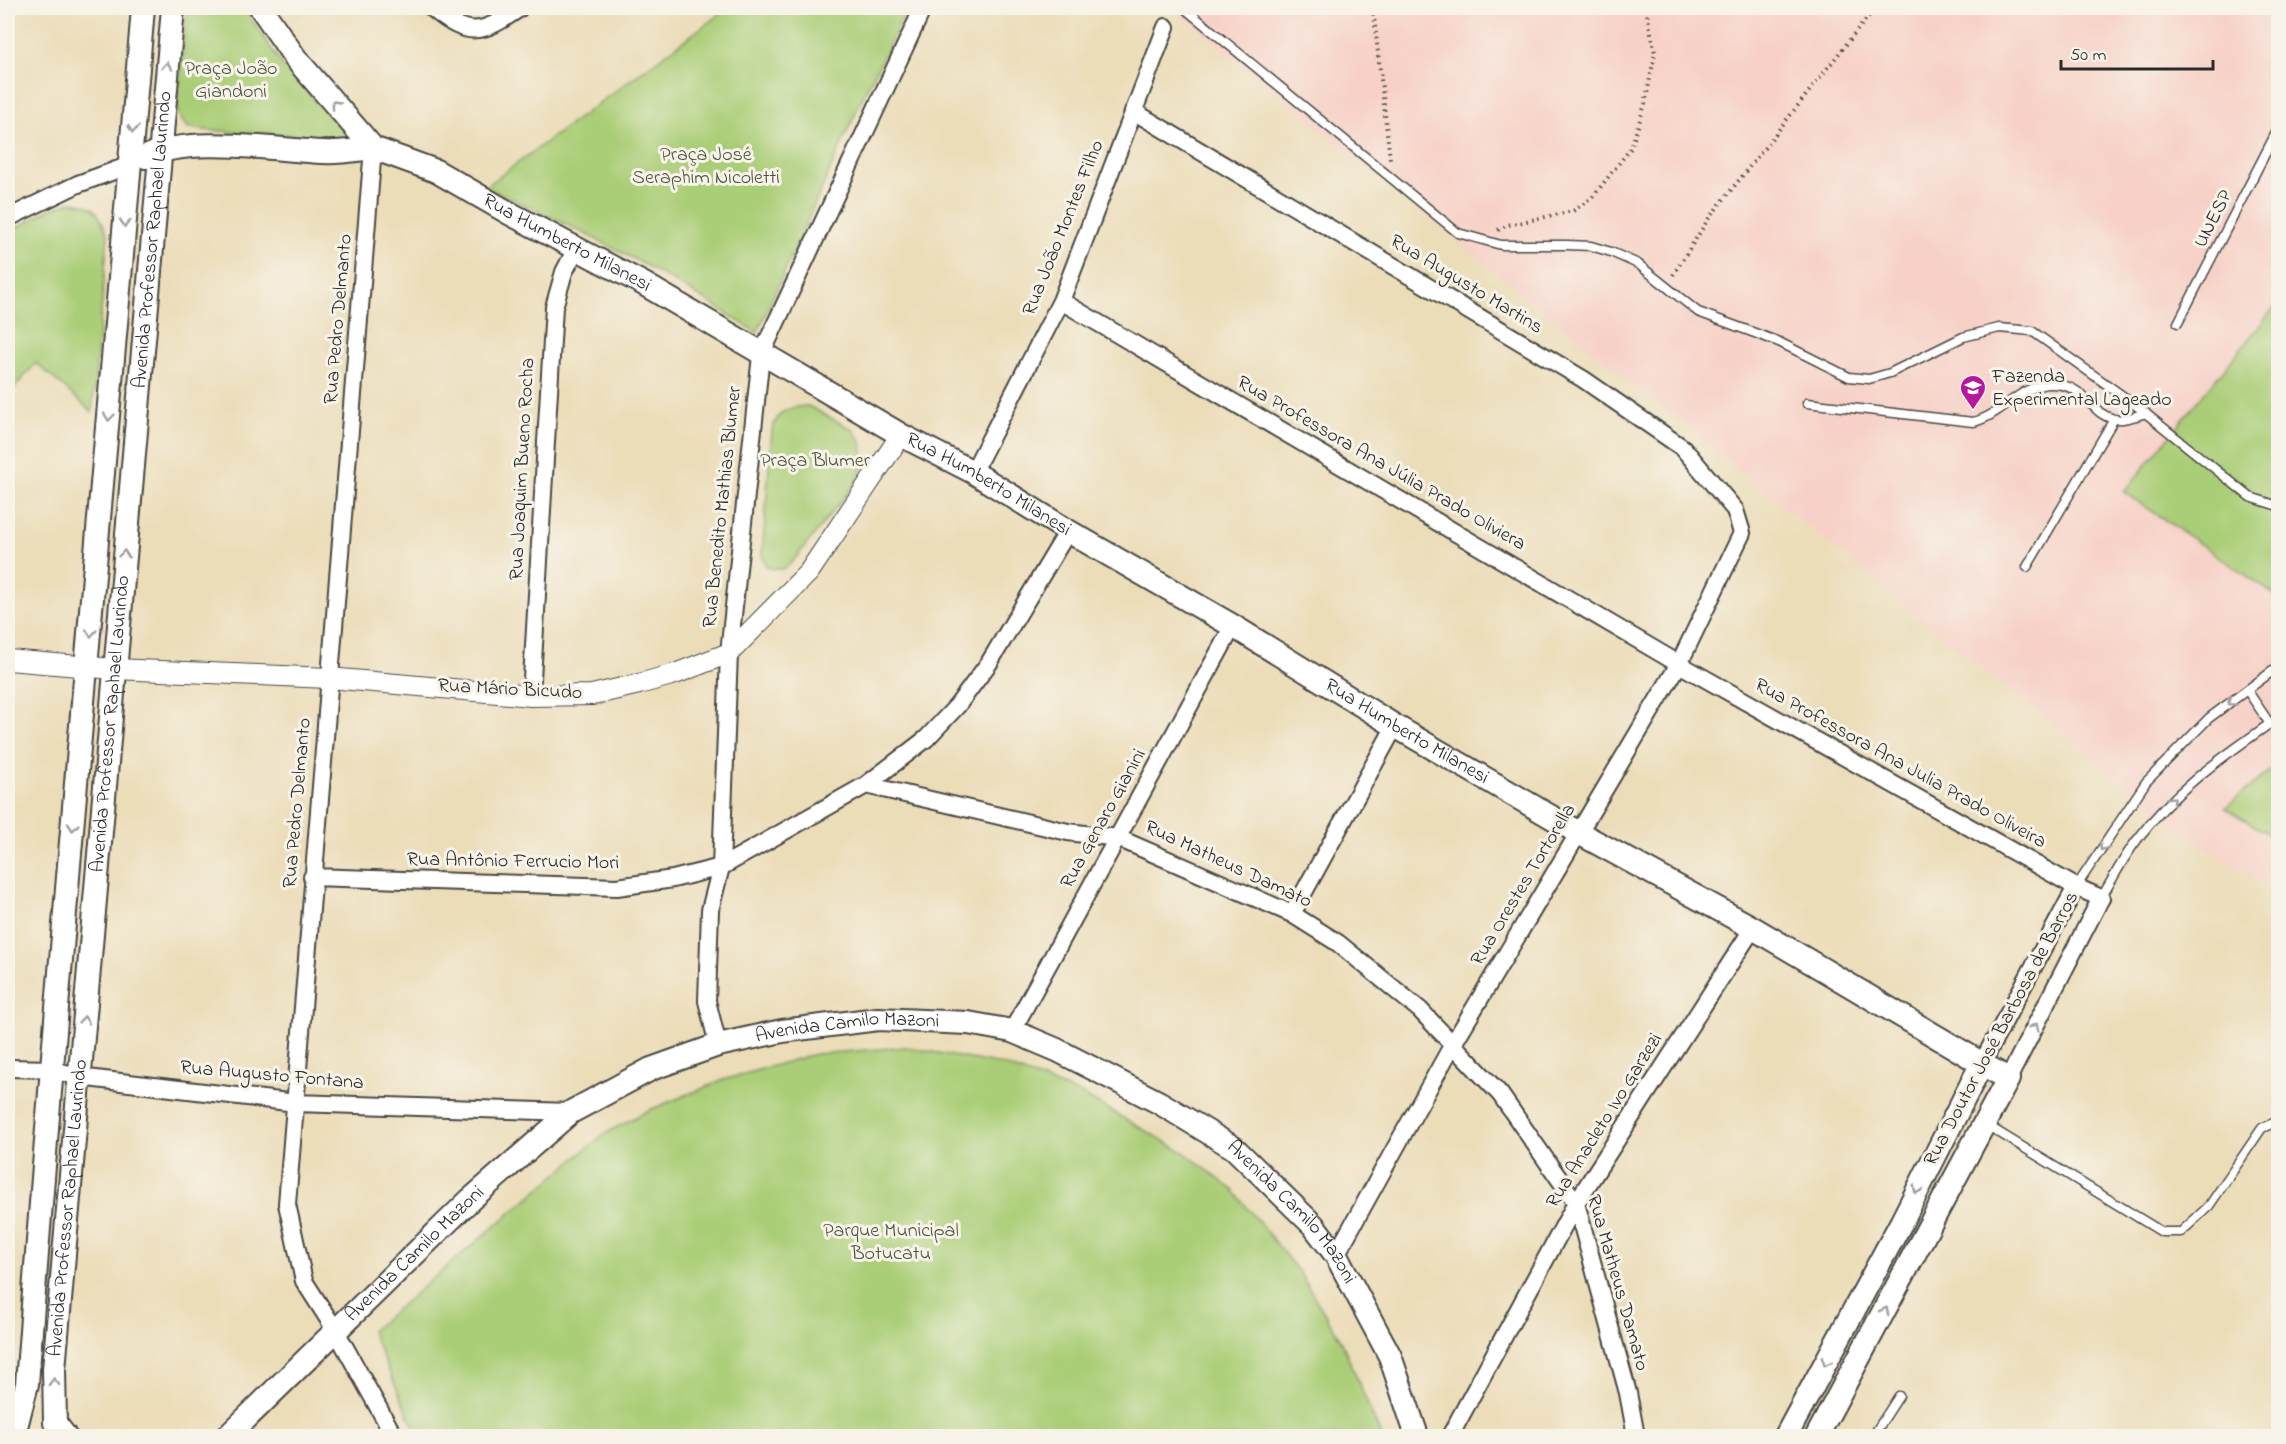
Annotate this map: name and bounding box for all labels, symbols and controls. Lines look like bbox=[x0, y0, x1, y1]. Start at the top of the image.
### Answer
scale bar bbox=[2061, 33, 2212, 71]
text: 50 m bbox=[2070, 43, 2107, 69]
park label: Praça João Giandoni bbox=[185, 55, 277, 107]
one-way arrow bbox=[160, 62, 173, 71]
street label: Avenida Professor Raphael Laurindo bbox=[125, 90, 180, 390]
one-way arrow bbox=[331, 100, 342, 110]
one-way arrow bbox=[127, 124, 140, 133]
street label: Rua João Montes Filho bbox=[1016, 136, 1112, 320]
park label: Praça José Seraphim Nicoletti bbox=[632, 141, 780, 193]
street label: UNESP bbox=[2187, 184, 2241, 253]
street label: Rua Humberto Milanesi bbox=[477, 186, 657, 300]
one-way arrow bbox=[119, 219, 132, 228]
street label: Rua Augusto Martins bbox=[1383, 228, 1548, 343]
street label: Rua Pedro Delmanto bbox=[317, 233, 361, 405]
street label: Rua Joaquim Bueno Rocha bbox=[503, 357, 543, 581]
place label: Fazenda Experimental Lageado bbox=[1991, 363, 2172, 416]
street label: Rua Professora Ana Júlia Prado Oliviera bbox=[1231, 369, 1531, 559]
school or university icon: Fazenda Experimental Lageado bbox=[1958, 373, 1988, 411]
street label: Rua Benedito Mathias Blumer bbox=[696, 384, 750, 629]
one-way arrow bbox=[103, 413, 116, 422]
street label: Rua Humberto Milanesi bbox=[901, 425, 1077, 544]
park label: Praça Blumer bbox=[760, 447, 871, 476]
one-way arrow bbox=[117, 549, 130, 558]
street label: Avenida Professor Raphael Laurindo bbox=[83, 574, 138, 874]
one-way arrow bbox=[85, 628, 98, 637]
street label: Rua Humberto Milanesi bbox=[1319, 671, 1494, 792]
street label: Rua Professora Ana Julia Prado Oliveira bbox=[1749, 671, 2051, 857]
street label: Rua Mário Bicudo bbox=[437, 672, 583, 708]
one-way arrow bbox=[2227, 694, 2238, 705]
street label: Rua Pedro Delmanto bbox=[276, 717, 320, 889]
street label: Rua Genaro Gianini bbox=[1054, 744, 1154, 894]
one-way arrow bbox=[2165, 797, 2176, 807]
street label: Rua Orestes Tortorella bbox=[1464, 798, 1584, 972]
street label: Rua Matheus Damato bbox=[1139, 813, 1317, 917]
one-way arrow bbox=[67, 822, 80, 831]
one-way arrow bbox=[2099, 840, 2110, 851]
street label: Rua Antônio Ferrucio Mori bbox=[407, 846, 619, 878]
street label: Rua Doutor José Barbosa de Barros bbox=[1917, 887, 2087, 1171]
street label: Avenida Camilo Mazoni bbox=[752, 1004, 940, 1051]
one-way arrow bbox=[77, 1015, 90, 1024]
one-way arrow bbox=[2028, 1022, 2039, 1033]
street label: Rua Anacleto Ivo Garzezi bbox=[1539, 1028, 1671, 1214]
street label: Rua Augusto Fontana bbox=[179, 1054, 365, 1099]
street label: Avenida Professor Raphael Laurindo bbox=[41, 1058, 96, 1358]
street label: Avenida Camilo Mazoni bbox=[1220, 1133, 1363, 1289]
street label: Avenida Camilo Mazoni bbox=[338, 1179, 491, 1329]
one-way arrow bbox=[1913, 1184, 1925, 1195]
street label: Rua Matheus Damato bbox=[1578, 1192, 1656, 1374]
park label: Parque Municipal Botucatu bbox=[823, 1217, 959, 1269]
one-way arrow bbox=[1878, 1307, 1889, 1317]
one-way arrow bbox=[1822, 1356, 1833, 1367]
one-way arrow bbox=[48, 1377, 61, 1386]

